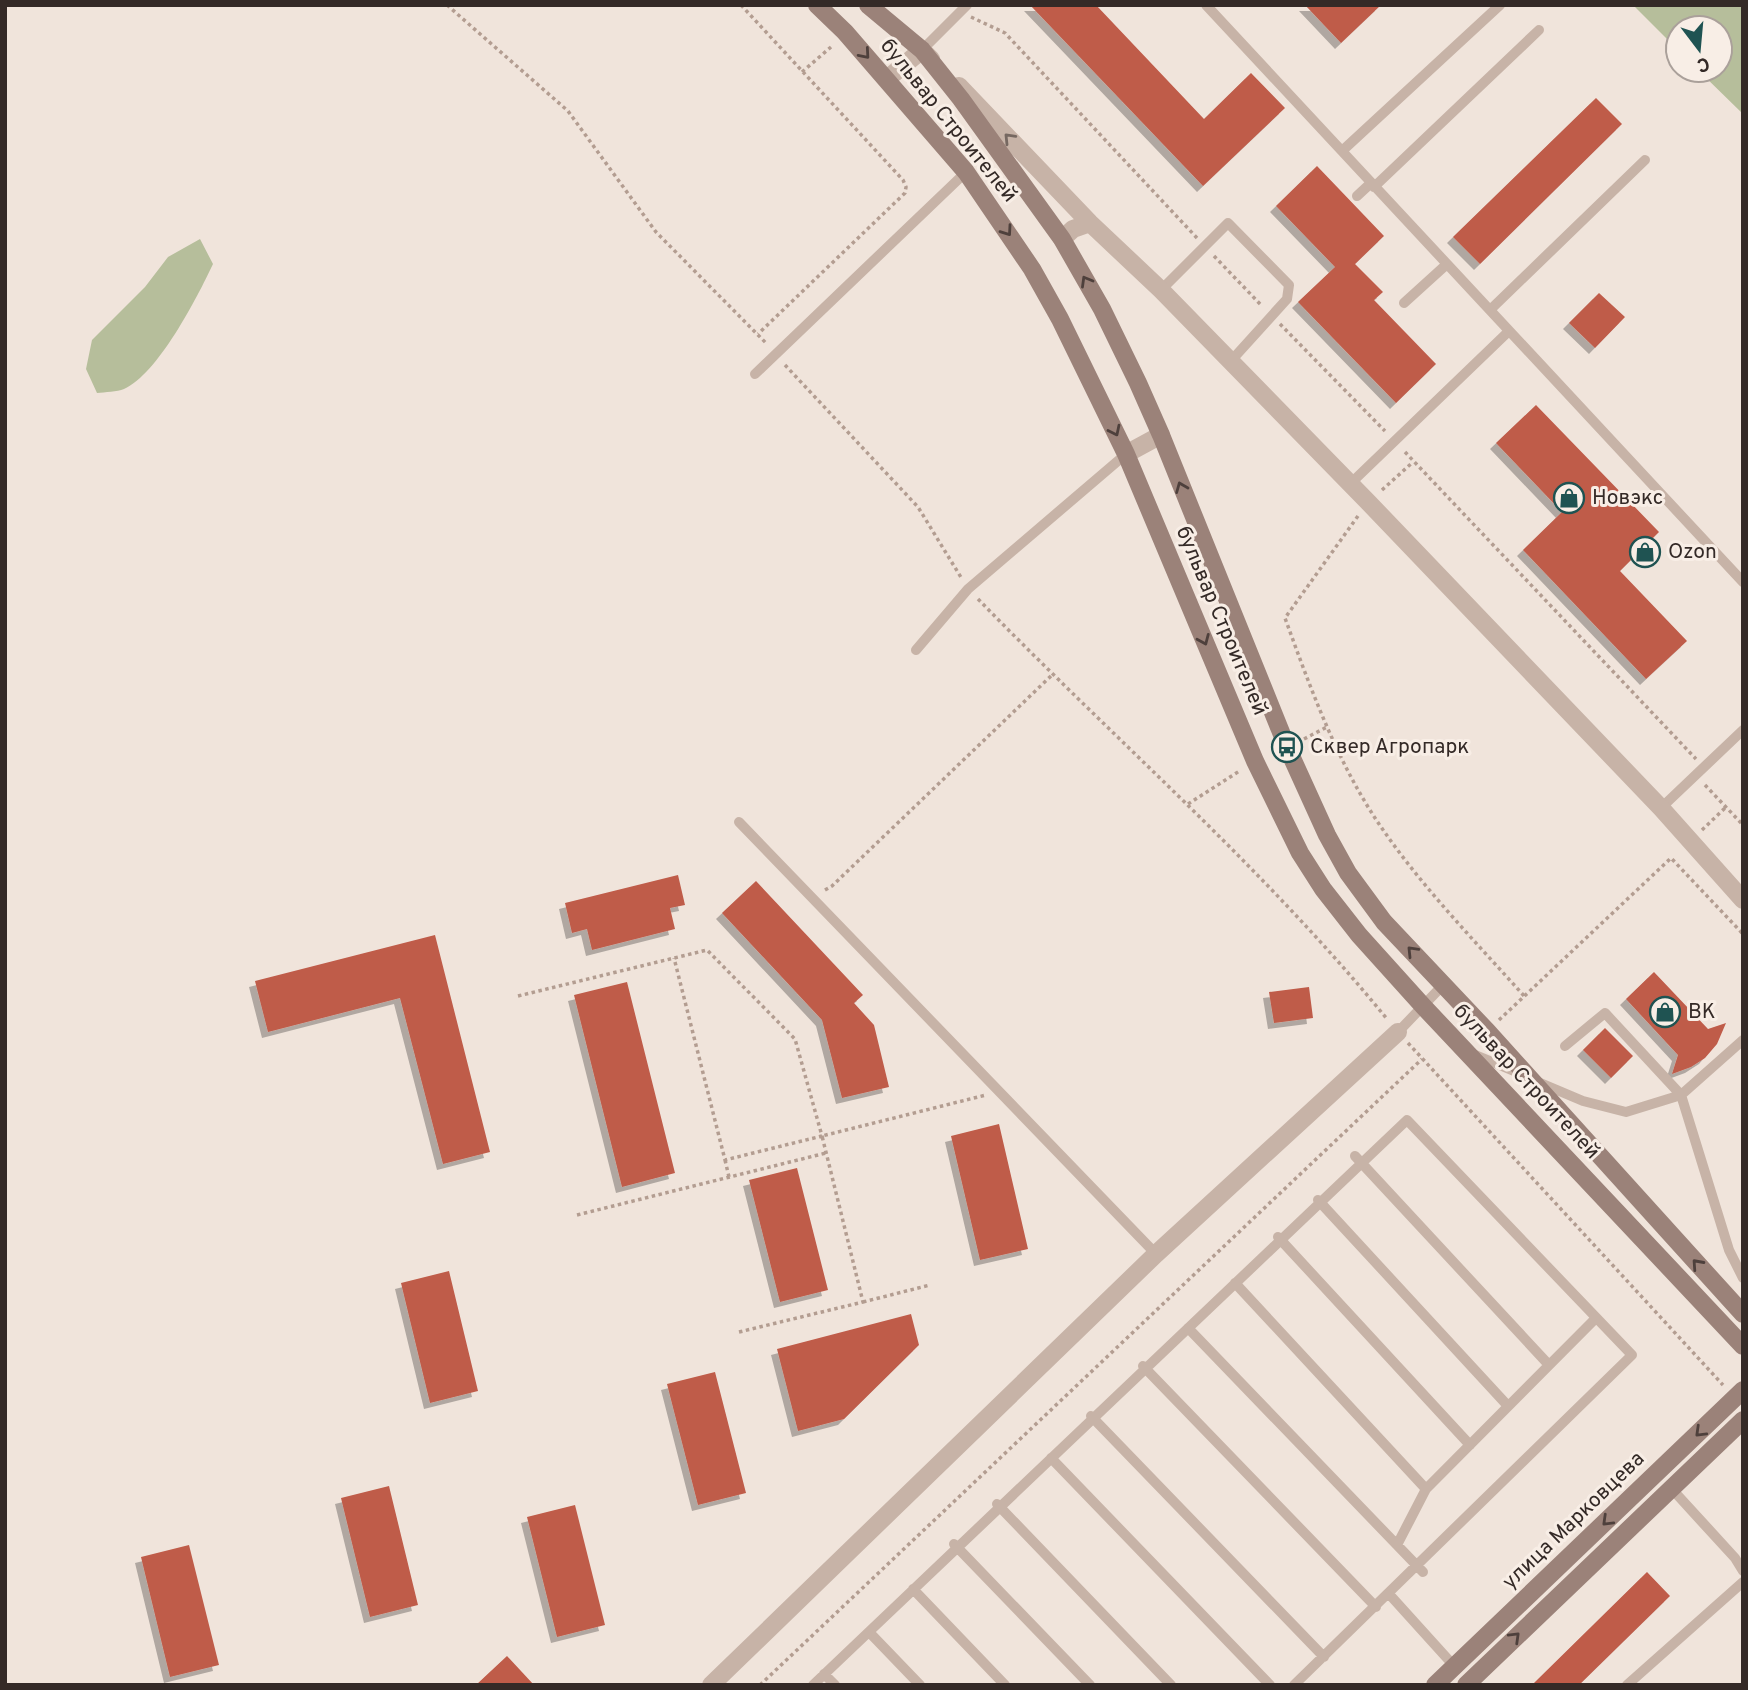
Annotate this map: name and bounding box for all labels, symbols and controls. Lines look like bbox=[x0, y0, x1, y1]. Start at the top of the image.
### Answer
north arrow bbox=[1664, 14, 1734, 84]
street label: бульвар Строителей bbox=[874, 34, 1022, 208]
one-way arrow bbox=[856, 46, 869, 59]
text: С bbox=[1694, 50, 1712, 77]
one-way arrow bbox=[1004, 133, 1017, 146]
one-way arrow bbox=[999, 223, 1012, 236]
one-way arrow bbox=[1081, 275, 1094, 288]
one-way arrow bbox=[1107, 424, 1121, 436]
shop icon: Новэкс bbox=[1552, 481, 1586, 515]
one-way arrow bbox=[1176, 482, 1190, 494]
place label: Новэкс bbox=[1592, 485, 1663, 512]
street label: бульвар Строителей bbox=[1169, 522, 1273, 720]
shop icon: Ozon bbox=[1628, 535, 1662, 569]
place label: Ozon bbox=[1668, 539, 1717, 566]
one-way arrow bbox=[1196, 633, 1210, 645]
bus stop icon: Сквер Агропарк bbox=[1270, 730, 1304, 764]
place label: Сквер Агропарк bbox=[1310, 734, 1469, 761]
one-way arrow bbox=[1407, 946, 1420, 959]
shop icon: ВК bbox=[1648, 995, 1682, 1029]
street label: бульвар Строителей bbox=[1447, 998, 1605, 1166]
place label: ВК bbox=[1688, 999, 1716, 1026]
one-way arrow bbox=[1693, 1259, 1705, 1272]
one-way arrow bbox=[1695, 1423, 1708, 1436]
street label: улица Марковцева bbox=[1497, 1446, 1651, 1596]
one-way arrow bbox=[1602, 1512, 1615, 1525]
one-way arrow bbox=[1507, 1633, 1520, 1646]

